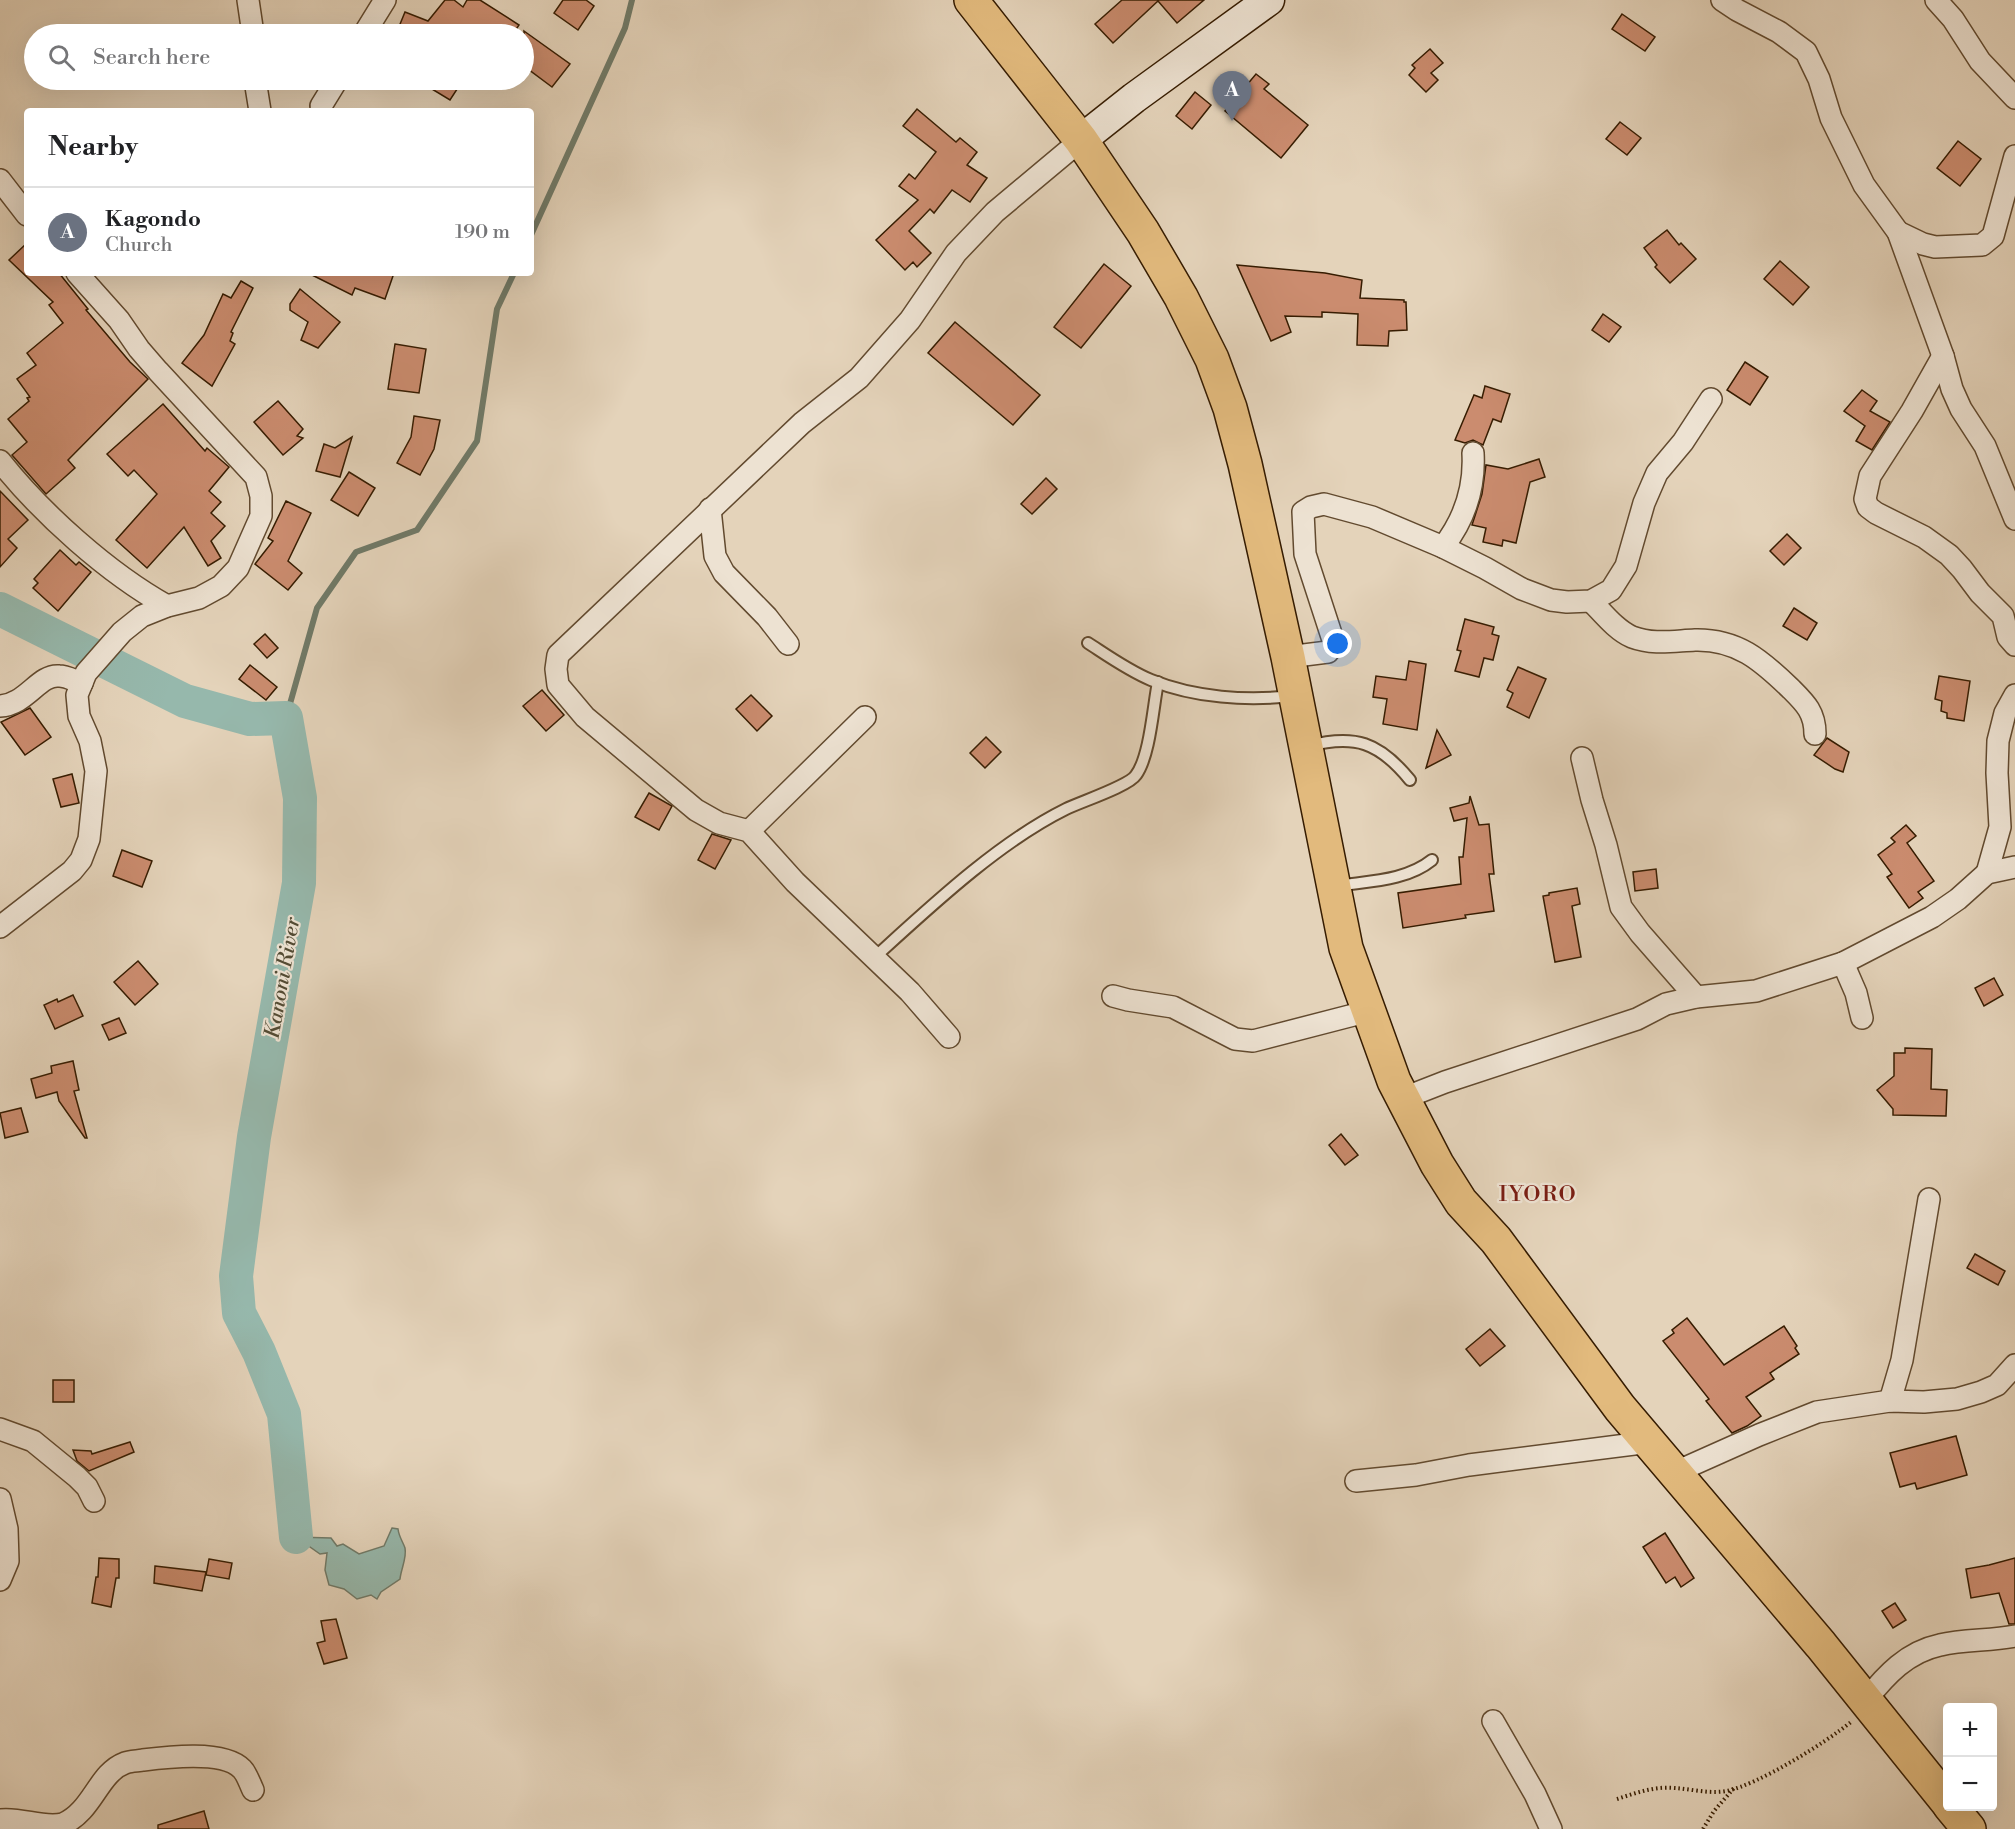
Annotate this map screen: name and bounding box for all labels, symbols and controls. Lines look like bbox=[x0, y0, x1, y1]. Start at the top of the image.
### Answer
search box bbox=[24, 24, 534, 90]
icon: search bbox=[45, 41, 78, 74]
text: Search here bbox=[93, 44, 210, 71]
pin: A bbox=[1212, 72, 1252, 121]
text: Nearby bbox=[48, 131, 138, 163]
text: Kagondo bbox=[105, 206, 201, 233]
text: A bbox=[60, 220, 75, 245]
text: 190 m bbox=[455, 220, 510, 245]
text: Church bbox=[105, 233, 172, 258]
your location bbox=[1323, 629, 1352, 658]
water label: Kanoni River bbox=[260, 914, 307, 1041]
district label: IYORO bbox=[1499, 1181, 1577, 1208]
map controls bbox=[1943, 1703, 1997, 1811]
button: + bbox=[1943, 1703, 1997, 1757]
button: − bbox=[1943, 1757, 1997, 1811]

